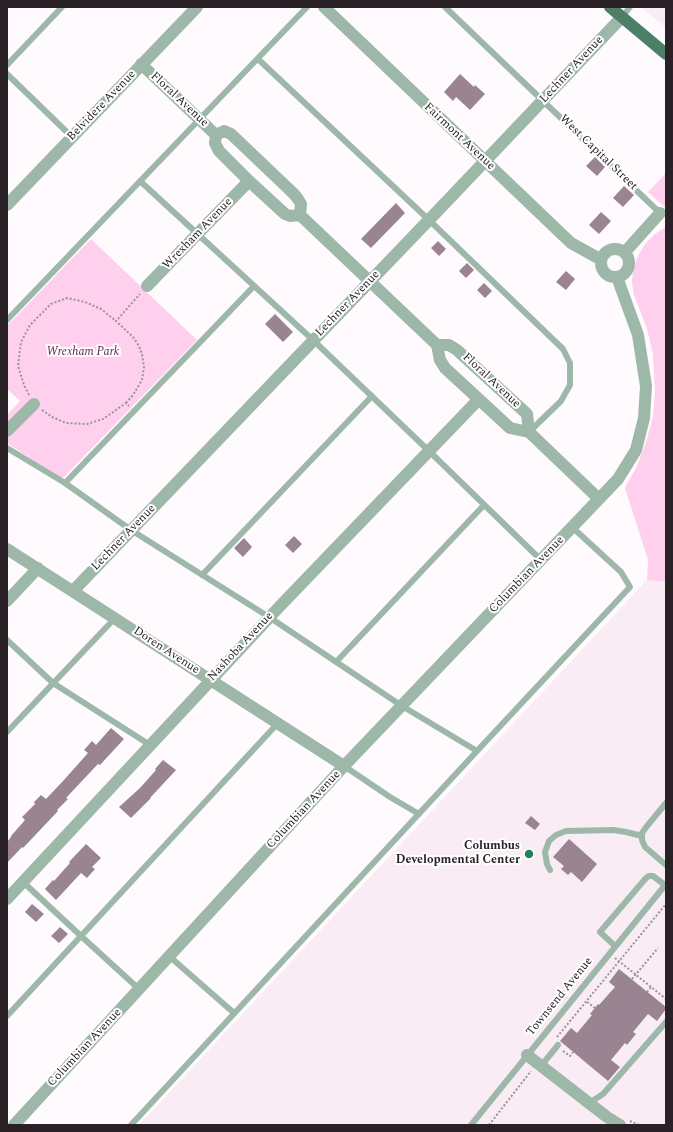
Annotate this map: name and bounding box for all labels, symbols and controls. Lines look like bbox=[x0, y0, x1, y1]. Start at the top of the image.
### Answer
street label: Lechner Avenue bbox=[537, 34, 607, 106]
street label: Belvidere Avenue bbox=[65, 68, 139, 144]
street label: Floral Avenue bbox=[147, 70, 211, 130]
street label: Fairmont Avenue bbox=[420, 100, 498, 174]
street label: West Capital Street bbox=[556, 112, 640, 194]
street label: Wrexham Avenue bbox=[160, 195, 236, 273]
street label: Lechner Avenue bbox=[313, 268, 383, 340]
park label: Wrexham Park bbox=[47, 346, 119, 360]
street label: Floral Avenue bbox=[459, 351, 523, 411]
street label: Lechner Avenue bbox=[89, 502, 159, 574]
street label: Columbian Avenue bbox=[487, 533, 567, 617]
street label: Nashoba Avenue bbox=[205, 609, 277, 685]
street label: Doren Avenue bbox=[130, 624, 202, 678]
street label: Columbian Avenue bbox=[264, 768, 344, 852]
place label: Columbus Developmental Center bbox=[396, 840, 520, 868]
marker: Columbus Developmental Center bbox=[523, 848, 535, 860]
street label: Townsend Avenue bbox=[524, 955, 596, 1039]
street label: Columbian Avenue bbox=[45, 1006, 125, 1090]

